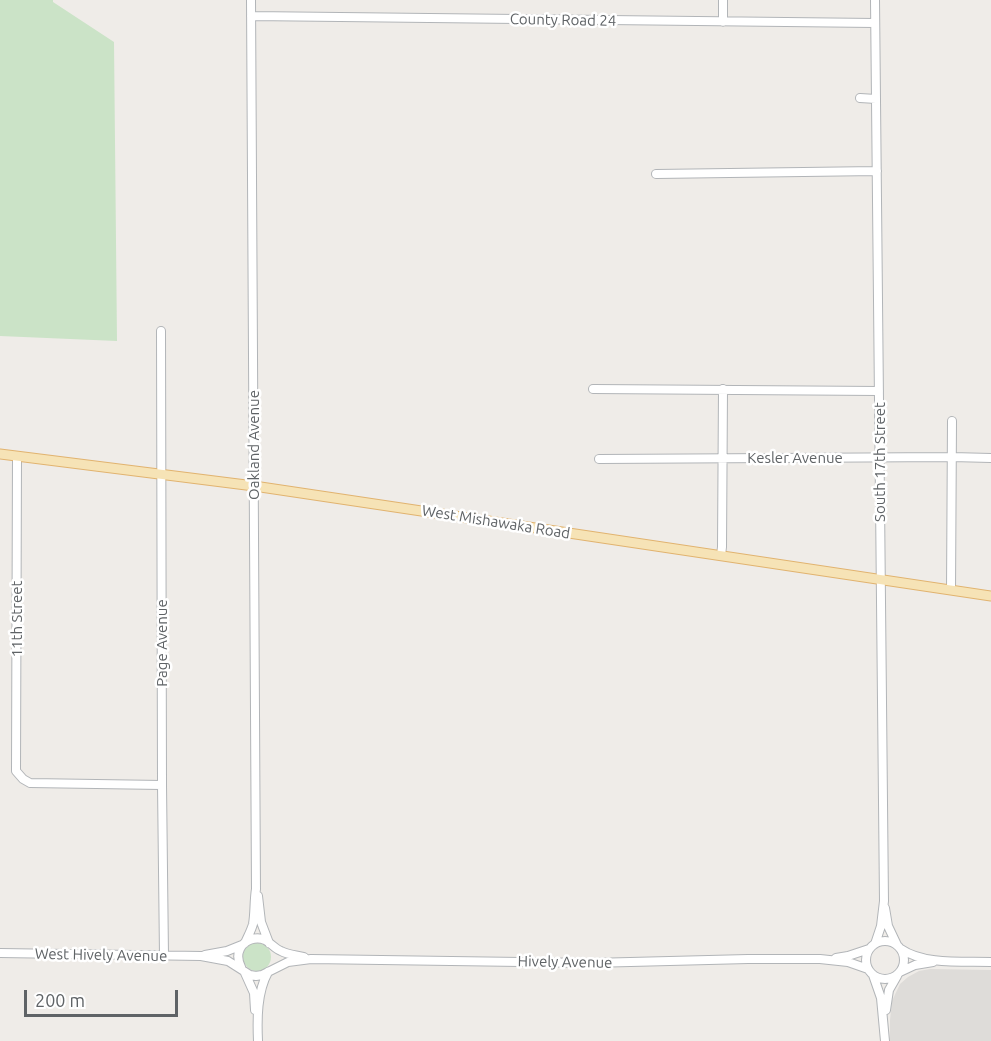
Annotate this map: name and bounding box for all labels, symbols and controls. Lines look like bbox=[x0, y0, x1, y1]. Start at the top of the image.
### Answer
street label: County Road 24 bbox=[510, 10, 616, 30]
street label: Oakland Avenue bbox=[245, 390, 263, 500]
street label: South 17th Street bbox=[871, 402, 889, 522]
street label: Kesler Avenue bbox=[747, 449, 843, 467]
street label: West Mishawaka Road bbox=[421, 501, 571, 543]
street label: 11th Street bbox=[8, 581, 26, 657]
street label: Page Avenue bbox=[153, 599, 171, 687]
street label: West Hively Avenue bbox=[35, 945, 167, 965]
street label: Hively Avenue bbox=[517, 952, 613, 972]
scale bar bbox=[27, 978, 182, 1016]
text: 200 m bbox=[35, 990, 85, 1010]

